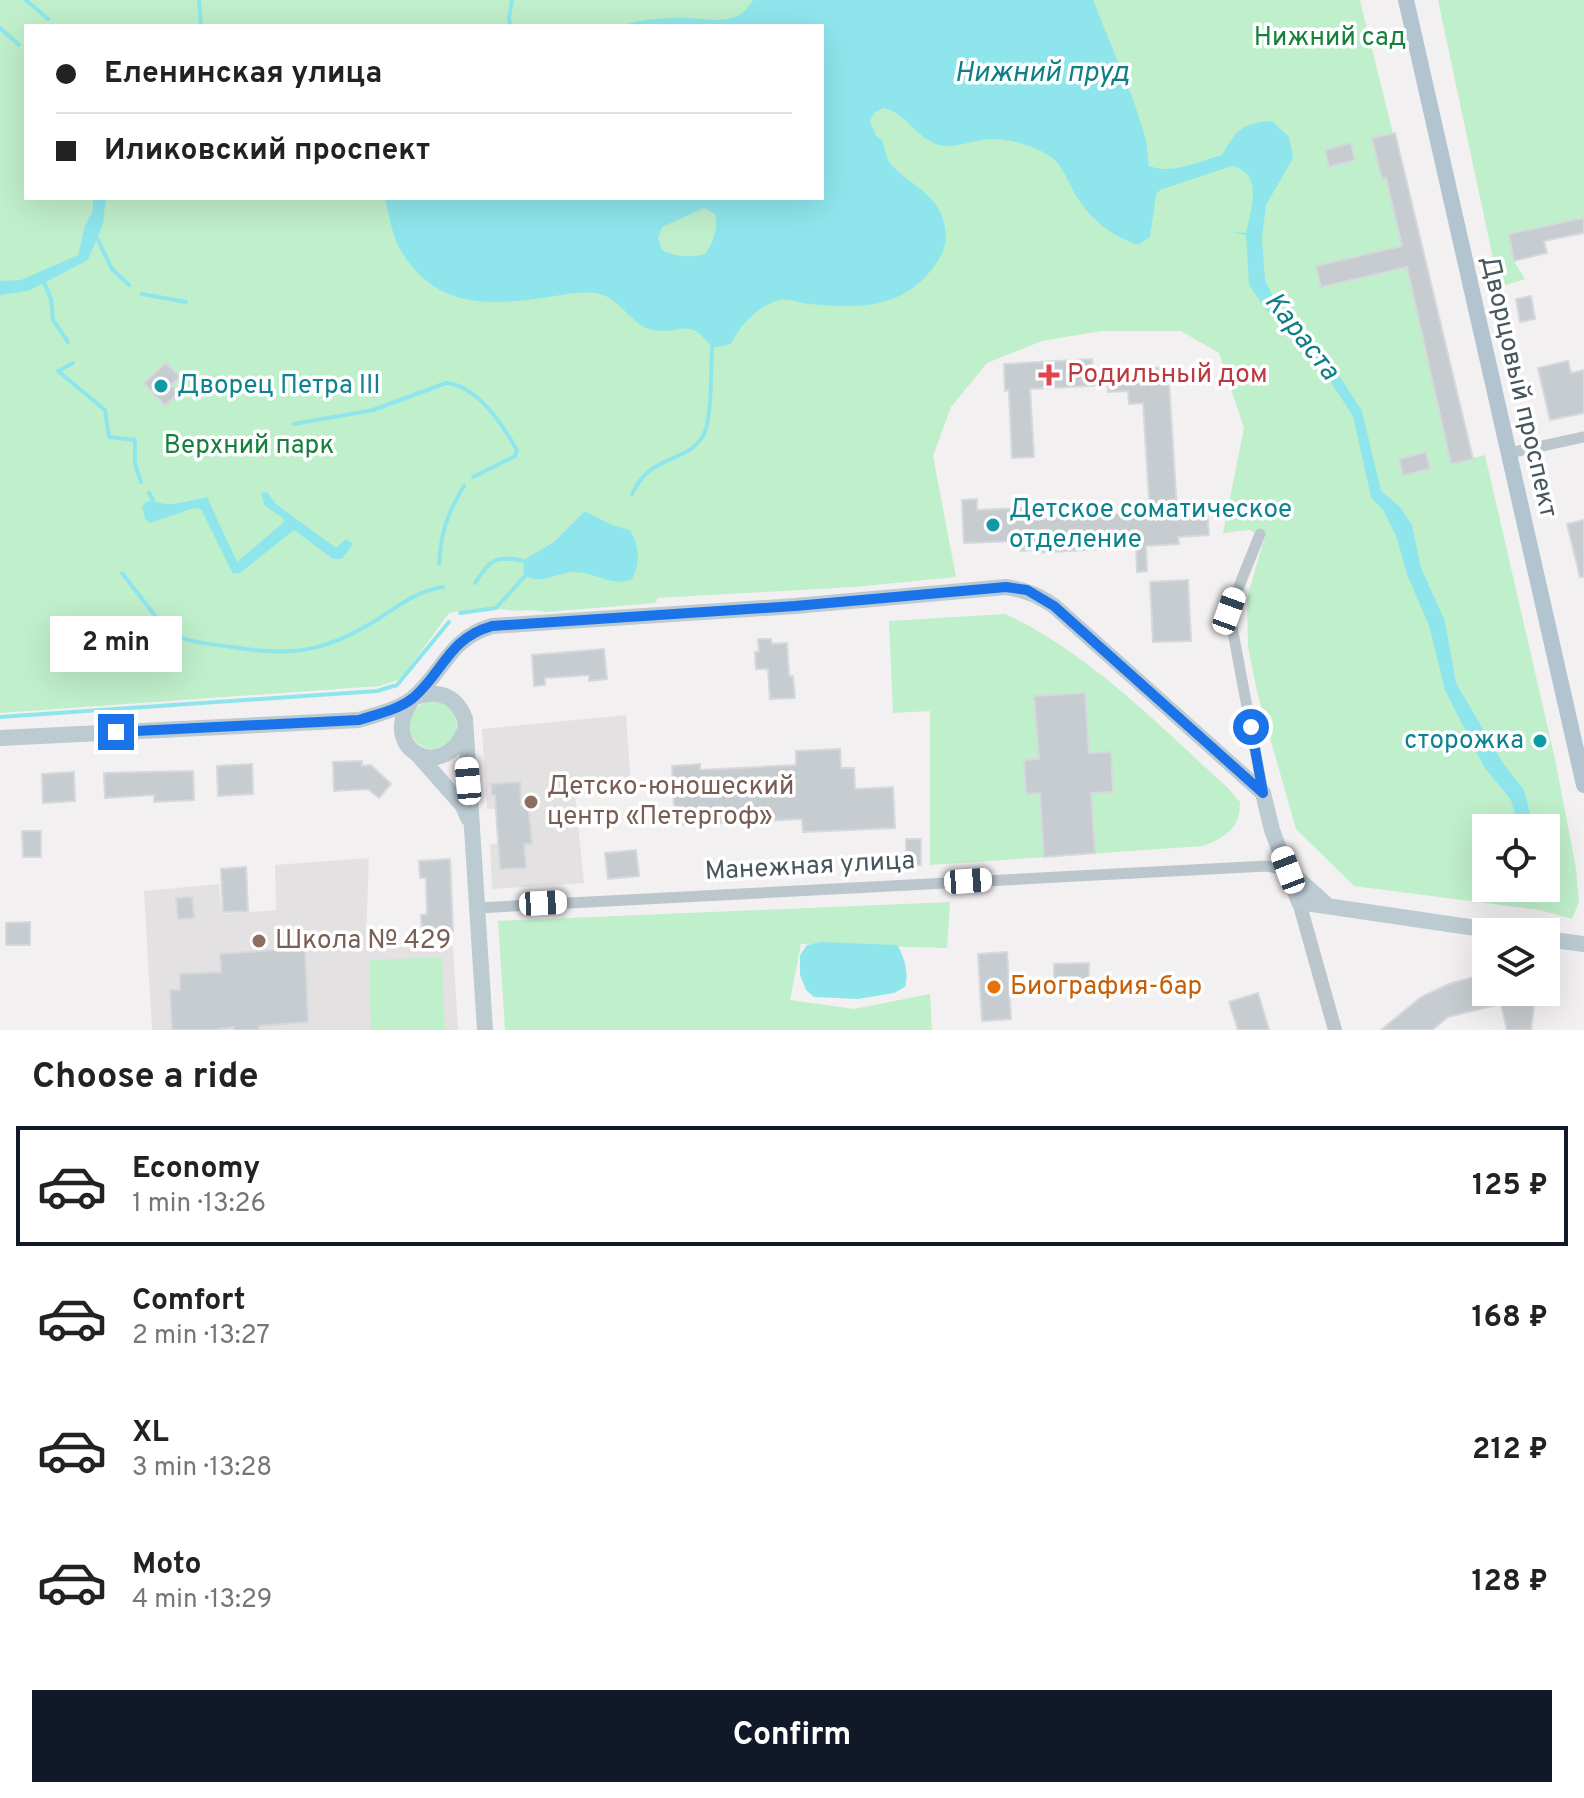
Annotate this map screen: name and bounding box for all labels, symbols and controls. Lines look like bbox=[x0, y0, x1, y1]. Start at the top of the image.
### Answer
park label: Нижний сад bbox=[1254, 22, 1406, 55]
text: Еленинская улица bbox=[104, 56, 382, 93]
water label: Нижний пруд bbox=[955, 56, 1130, 92]
text: Иликовский проспект bbox=[104, 133, 430, 170]
street label: Дворцовый проспект bbox=[1472, 253, 1564, 521]
water label: Караста bbox=[1255, 286, 1347, 389]
place label: Родильный дом bbox=[1067, 359, 1268, 392]
marker: Родильный дом bbox=[1038, 364, 1060, 386]
place label: Дворец Петра III bbox=[177, 370, 381, 403]
marker: Дворец Петра III bbox=[152, 377, 170, 395]
park label: Верхний парк bbox=[164, 430, 334, 463]
place label: Детское соматическое отделение bbox=[1009, 494, 1292, 557]
marker: Детское соматическое отделение bbox=[984, 516, 1002, 534]
car bbox=[1210, 584, 1248, 638]
callout: 2 min bbox=[50, 616, 182, 672]
text: 2 min bbox=[82, 627, 150, 660]
route start bbox=[1233, 709, 1269, 745]
route end bbox=[98, 714, 134, 750]
place label: сторожка bbox=[1404, 725, 1524, 758]
marker: сторожка bbox=[1531, 732, 1549, 750]
car bbox=[454, 756, 482, 806]
place label: Детско-юношеский центр «Петергоф» bbox=[547, 771, 794, 834]
marker: Детско-юношеский центр «Петергоф» bbox=[522, 793, 540, 811]
map controls bbox=[1472, 814, 1560, 1006]
button: locate bbox=[1472, 814, 1560, 902]
car bbox=[1268, 843, 1308, 897]
street label: Манежная улица bbox=[704, 845, 916, 889]
car bbox=[943, 867, 993, 895]
car bbox=[518, 890, 568, 916]
button: layers bbox=[1472, 918, 1560, 1006]
place label: Школа № 429 bbox=[275, 925, 451, 958]
marker: Школа № 429 bbox=[250, 932, 268, 950]
place label: Биография-бар bbox=[1010, 971, 1202, 1004]
marker: Биография-бар bbox=[985, 978, 1003, 996]
text: Choose a ride bbox=[32, 1055, 258, 1101]
icon: car bbox=[36, 1150, 108, 1222]
text: Economy bbox=[132, 1151, 260, 1188]
text: 125 ₽ bbox=[1472, 1168, 1548, 1205]
text: 1 min · 13:26 bbox=[132, 1188, 266, 1221]
icon: car bbox=[36, 1282, 108, 1354]
text: Comfort bbox=[132, 1283, 245, 1320]
text: 168 ₽ bbox=[1471, 1300, 1548, 1337]
text: 2 min · 13:27 bbox=[132, 1320, 270, 1353]
icon: car bbox=[36, 1414, 108, 1486]
text: XL bbox=[132, 1415, 169, 1452]
text: 212 ₽ bbox=[1472, 1432, 1548, 1469]
text: 3 min · 13:28 bbox=[132, 1452, 272, 1485]
icon: car bbox=[36, 1546, 108, 1618]
text: Moto bbox=[132, 1547, 202, 1584]
text: 128 ₽ bbox=[1472, 1564, 1548, 1601]
text: 4 min · 13:29 bbox=[132, 1584, 272, 1617]
button: Confirm bbox=[32, 1690, 1552, 1782]

